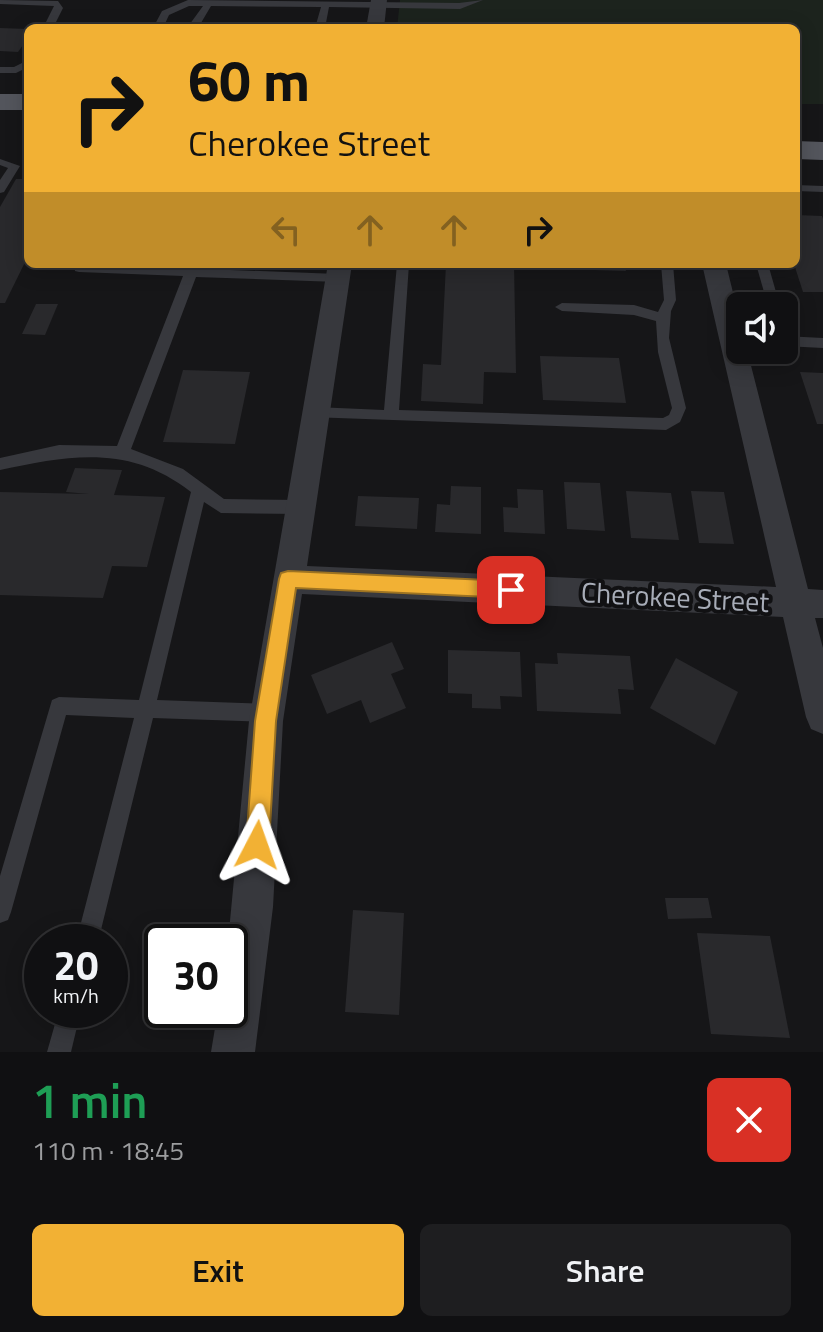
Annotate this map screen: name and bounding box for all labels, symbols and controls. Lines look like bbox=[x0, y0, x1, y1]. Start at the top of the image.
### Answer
text: 60 m bbox=[188, 38, 310, 123]
icon: right bbox=[56, 56, 160, 160]
text: Cherokee Street bbox=[188, 115, 430, 170]
icon: left bbox=[264, 208, 308, 252]
icon: ahead bbox=[348, 208, 392, 252]
icon: ahead bbox=[432, 208, 476, 252]
icon: right bbox=[516, 208, 560, 252]
map controls bbox=[726, 292, 798, 364]
button: sound bbox=[726, 292, 798, 364]
pin bbox=[477, 556, 545, 624]
icon: arrive bbox=[489, 568, 533, 612]
street label: Cherokee Street bbox=[580, 570, 770, 623]
position arrow bbox=[215, 803, 299, 887]
speed limit sign: 30 bbox=[144, 924, 248, 1028]
text: 20 bbox=[54, 935, 98, 996]
text: km/h bbox=[53, 980, 99, 1011]
text: 1 min bbox=[32, 1064, 147, 1137]
button: close bbox=[707, 1078, 791, 1162]
text: 110 m · 18:45 bbox=[32, 1131, 184, 1170]
button: Exit bbox=[32, 1224, 404, 1316]
button: Share bbox=[420, 1224, 791, 1316]

